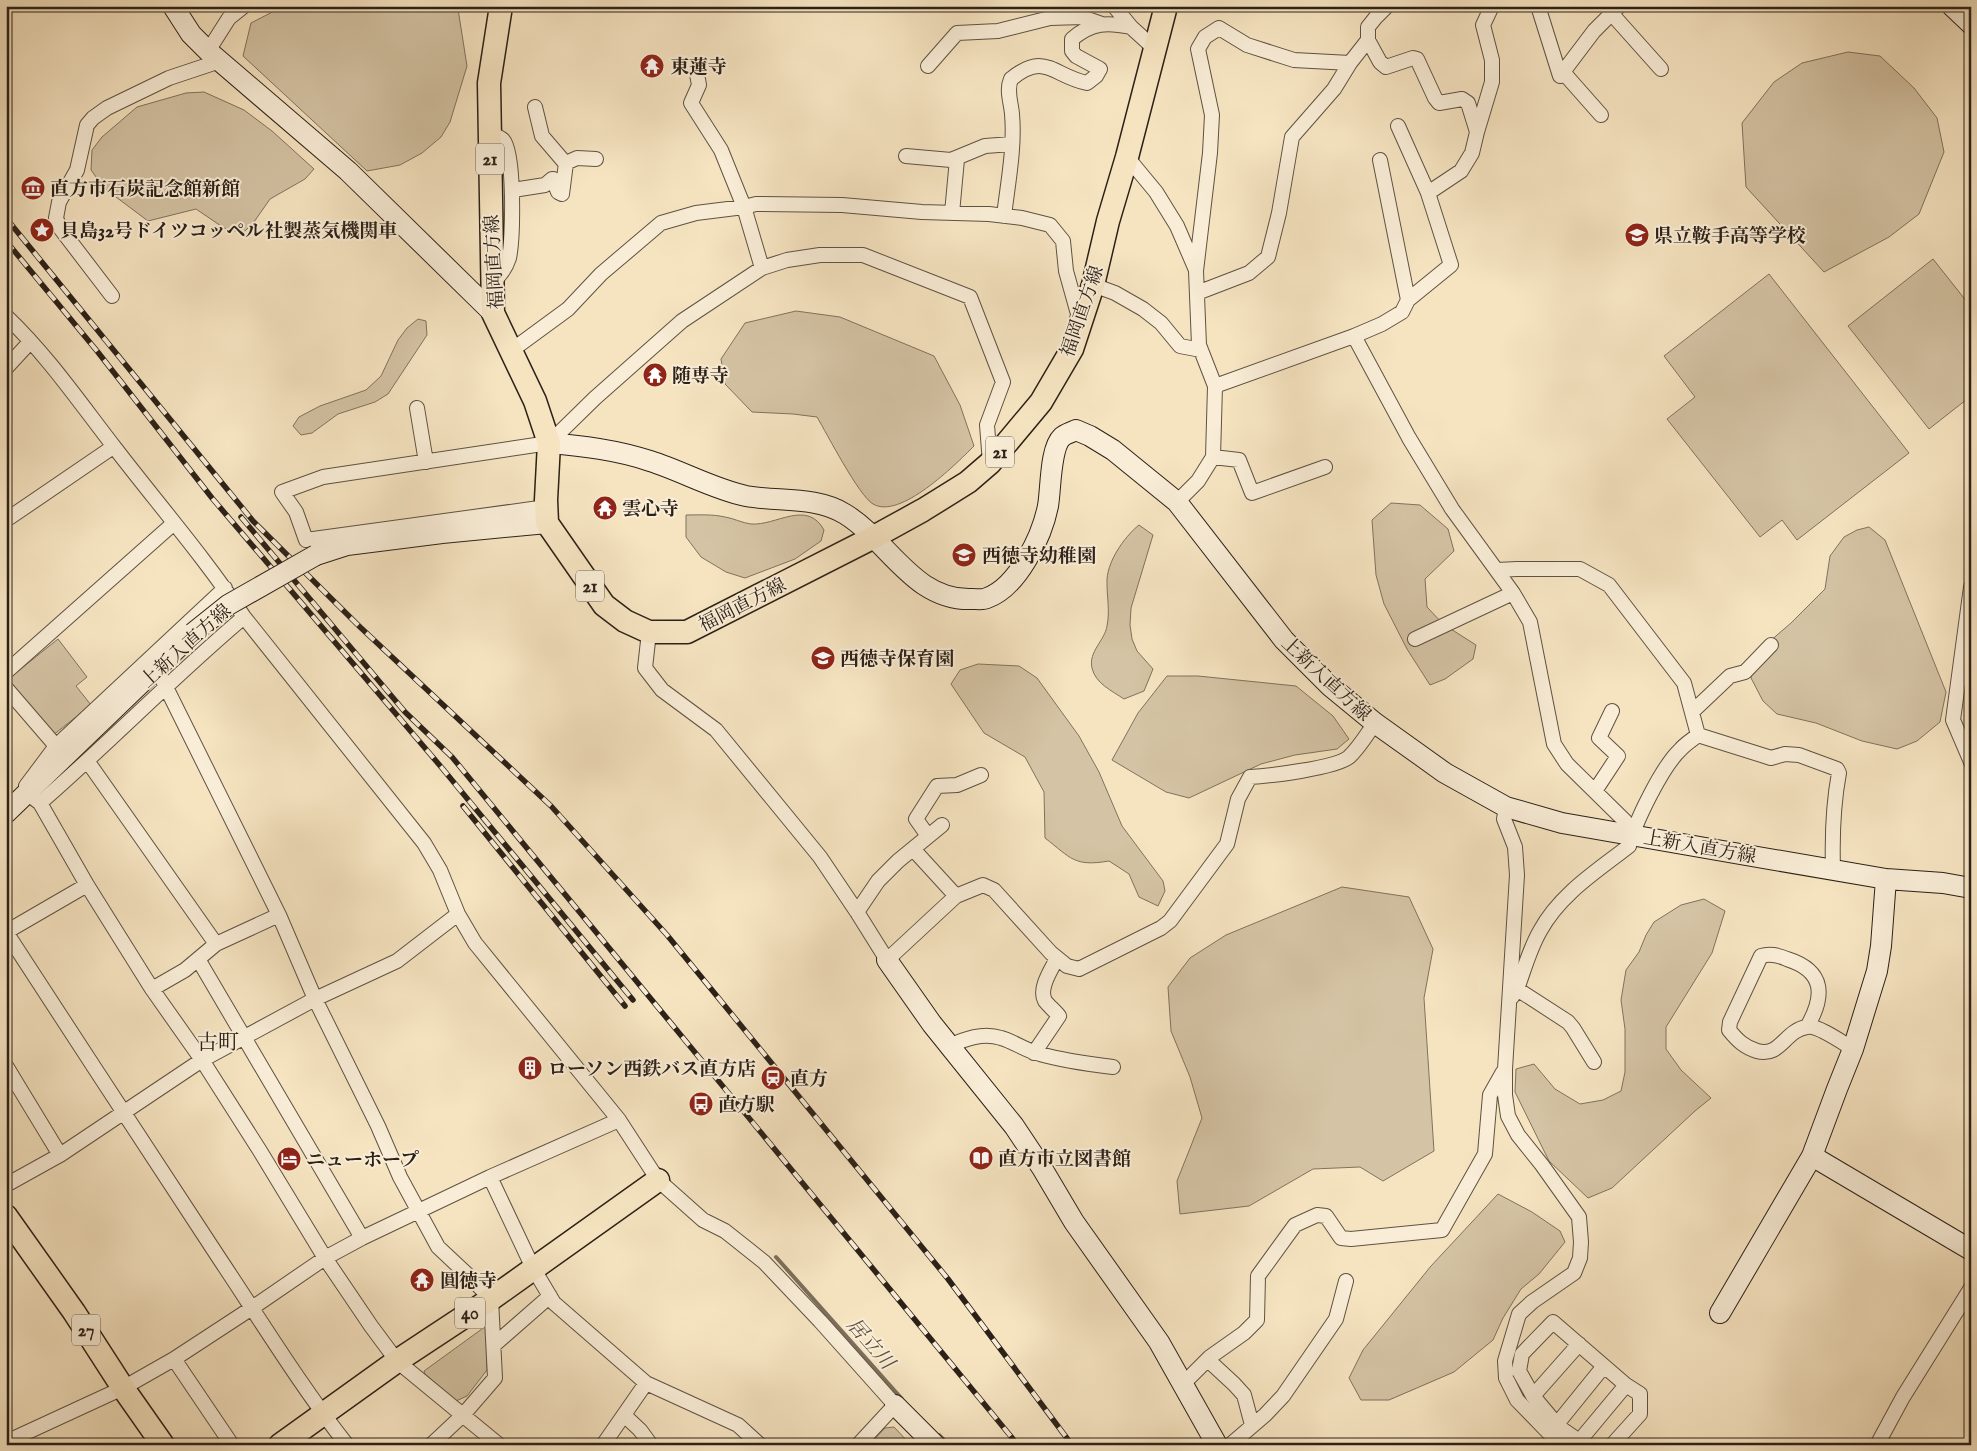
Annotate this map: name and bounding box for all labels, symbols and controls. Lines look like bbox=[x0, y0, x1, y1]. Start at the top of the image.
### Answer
temple icon: 東蓮寺 bbox=[639, 53, 665, 79]
place label: 東蓮寺 bbox=[670, 56, 727, 80]
road number: 21 bbox=[476, 144, 504, 174]
museum icon: 直方市石炭記念館新館 bbox=[20, 175, 46, 201]
place label: 直方市石炭記念館新館 bbox=[50, 178, 240, 202]
street label: 福岡直方線 bbox=[481, 214, 509, 310]
place icon: 貝島32号ドイツコッペル社製蒸気機関車 bbox=[29, 217, 55, 243]
place label: 貝島32号ドイツコッペル社製蒸気機関車 bbox=[60, 220, 397, 244]
school or university icon: 県立鞍手高等学校 bbox=[1624, 222, 1650, 248]
place label: 県立鞍手高等学校 bbox=[1654, 225, 1806, 249]
street label: 福岡直方線 bbox=[1056, 263, 1110, 360]
temple icon: 随専寺 bbox=[642, 362, 668, 388]
place label: 随専寺 bbox=[672, 365, 729, 389]
road number: 21 bbox=[986, 437, 1014, 468]
temple icon: 雲心寺 bbox=[592, 495, 618, 521]
place label: 雲心寺 bbox=[622, 498, 679, 522]
school or university icon: 西徳寺幼稚園 bbox=[951, 542, 977, 568]
place label: 西徳寺幼稚園 bbox=[982, 545, 1096, 569]
road number: 21 bbox=[576, 570, 604, 602]
street label: 福岡直方線 bbox=[695, 574, 791, 638]
street label: 上新入直方線 bbox=[136, 599, 237, 694]
street label: 上新入直方線 bbox=[1276, 632, 1376, 727]
school or university icon: 西徳寺保育園 bbox=[810, 645, 836, 671]
place label: 西徳寺保育園 bbox=[840, 648, 954, 672]
street label: 上新入直方線 bbox=[1641, 826, 1758, 870]
district label: 古町 bbox=[197, 1030, 239, 1057]
building icon: ローソン西鉄バス直方店 bbox=[517, 1055, 543, 1081]
place label: ローソン西鉄バス直方店 bbox=[548, 1058, 756, 1082]
station icon: 直方 bbox=[760, 1065, 786, 1091]
place label: 直方 bbox=[790, 1068, 828, 1092]
bus stop icon: 直方駅 bbox=[688, 1091, 714, 1117]
place label: 直方駅 bbox=[718, 1094, 775, 1118]
library icon: 直方市立図書館 bbox=[968, 1145, 994, 1171]
hotel icon: ニューホープ bbox=[276, 1146, 302, 1172]
place label: 直方市立図書館 bbox=[998, 1148, 1131, 1172]
place label: ニューホープ bbox=[306, 1149, 419, 1173]
temple icon: 圓徳寺 bbox=[409, 1267, 435, 1293]
place label: 圓徳寺 bbox=[440, 1270, 497, 1294]
road number: 40 bbox=[455, 1298, 485, 1329]
water label: 居立川 bbox=[841, 1313, 900, 1376]
road number: 27 bbox=[72, 1314, 100, 1346]

